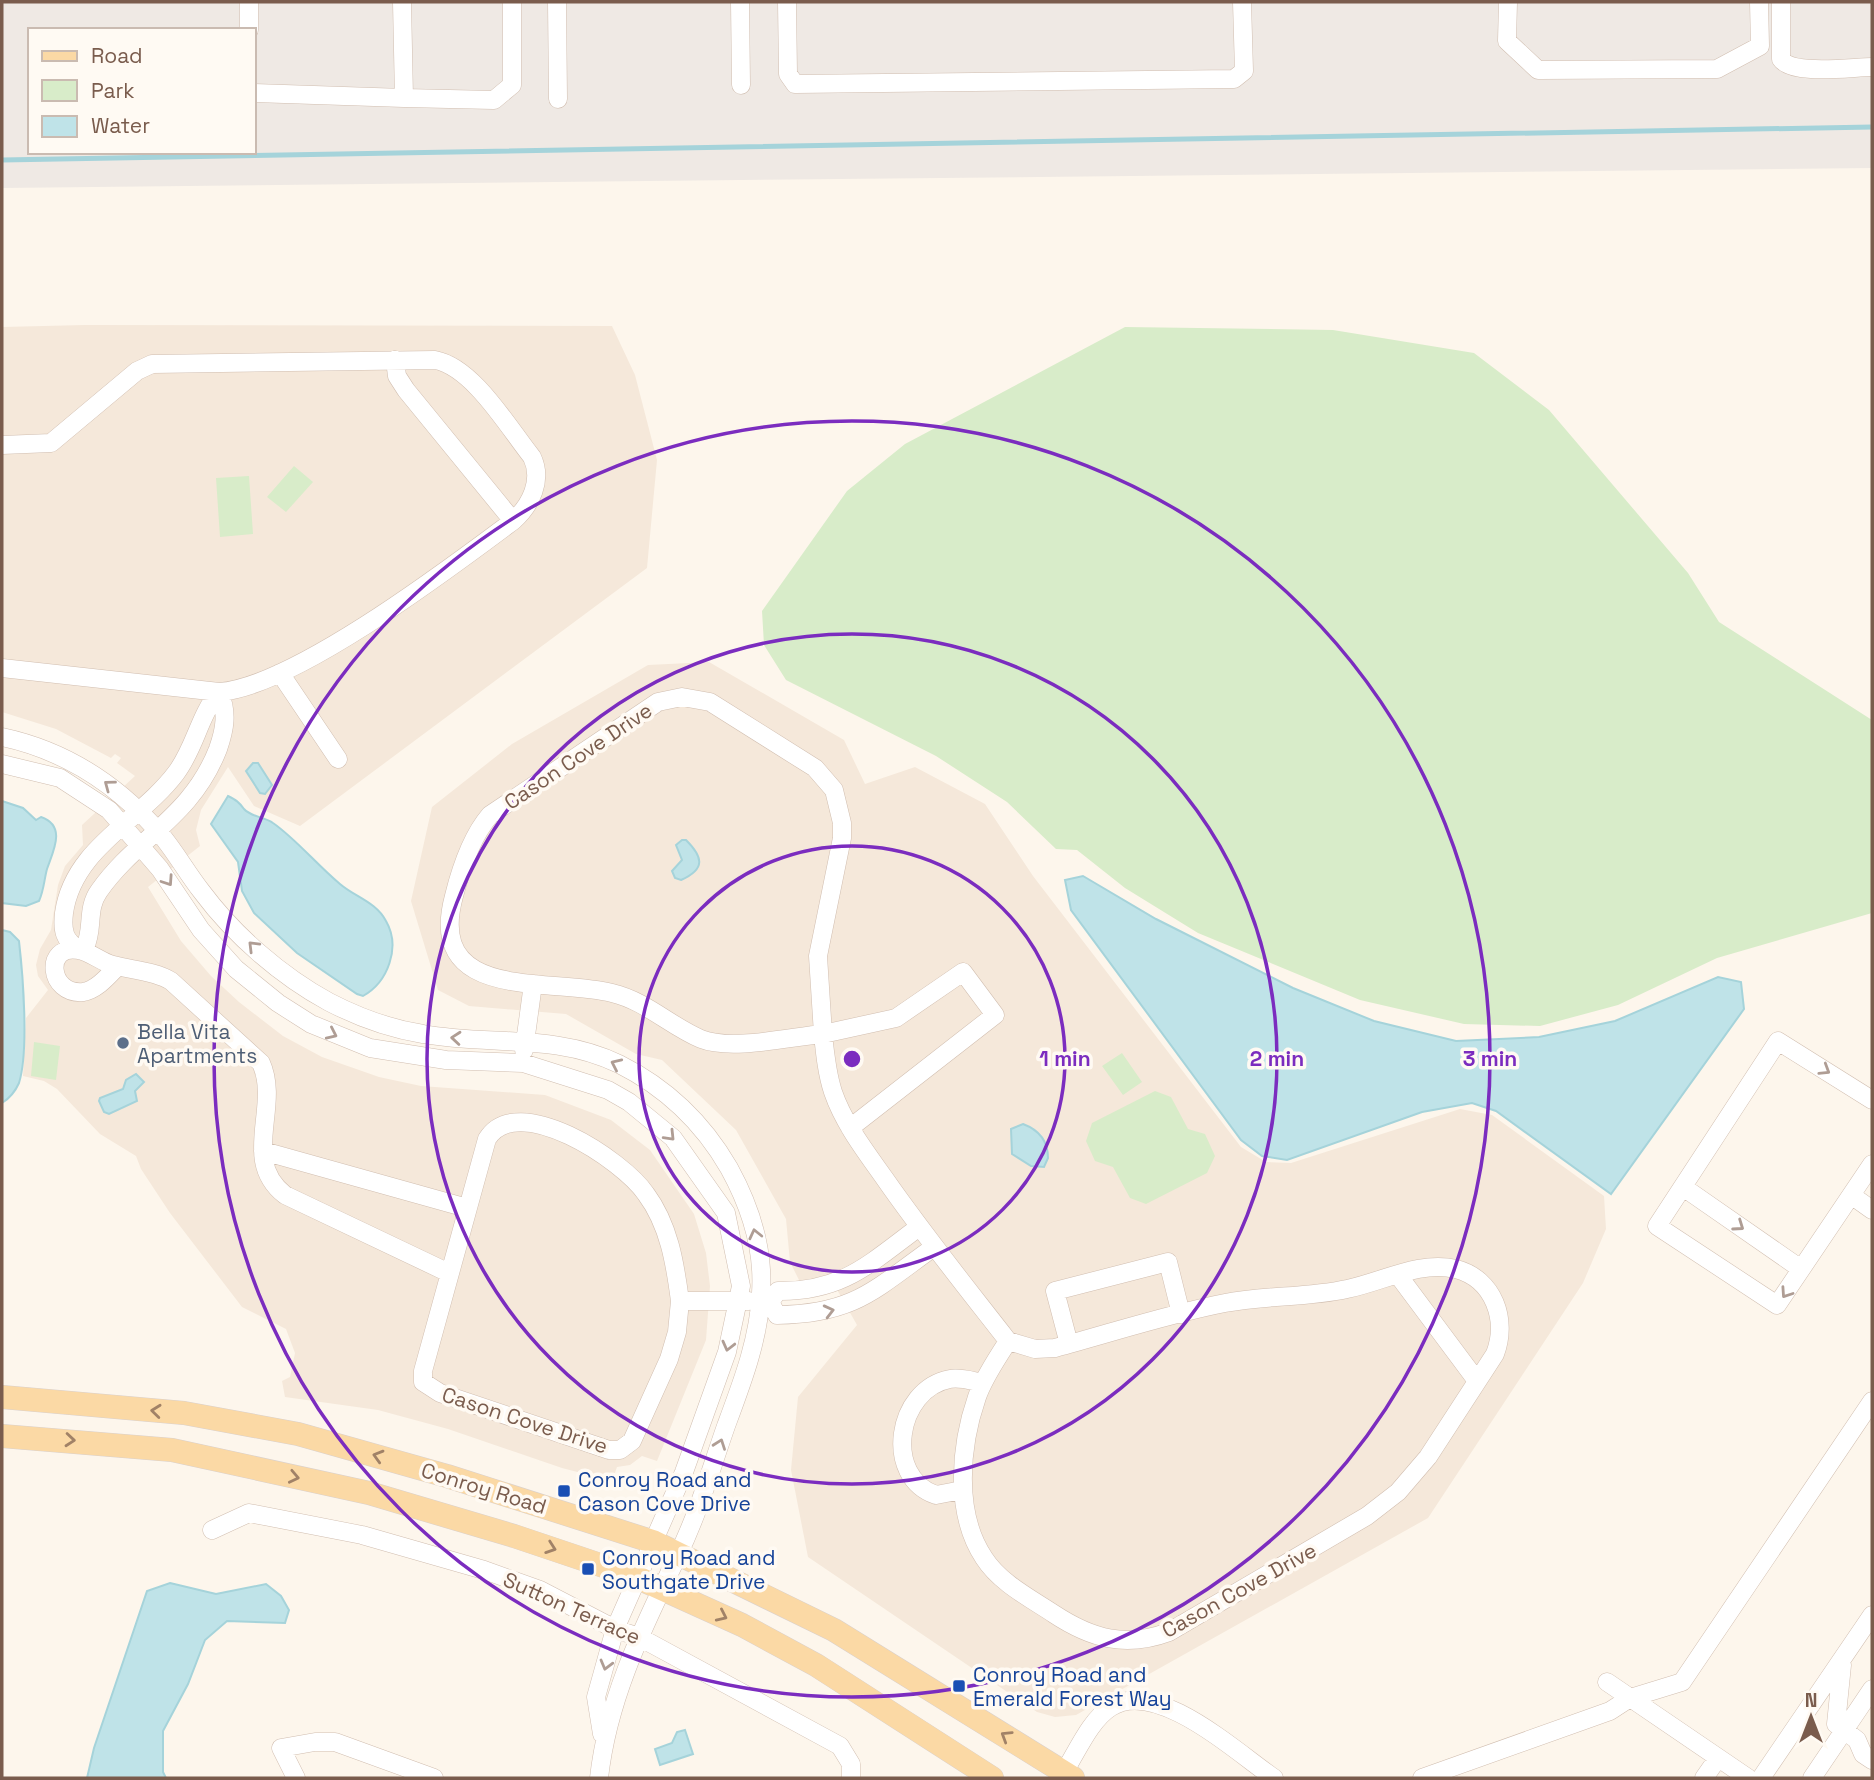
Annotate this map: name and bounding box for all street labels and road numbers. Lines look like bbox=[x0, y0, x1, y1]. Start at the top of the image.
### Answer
street label: Cason Cove Drive bbox=[499, 696, 657, 816]
street label: Cason Cove Drive bbox=[439, 1380, 611, 1460]
street label: Conroy Road bbox=[418, 1456, 550, 1520]
street label: Cason Cove Drive bbox=[1157, 1536, 1321, 1644]
street label: Sutton Terrace bbox=[499, 1566, 645, 1650]

